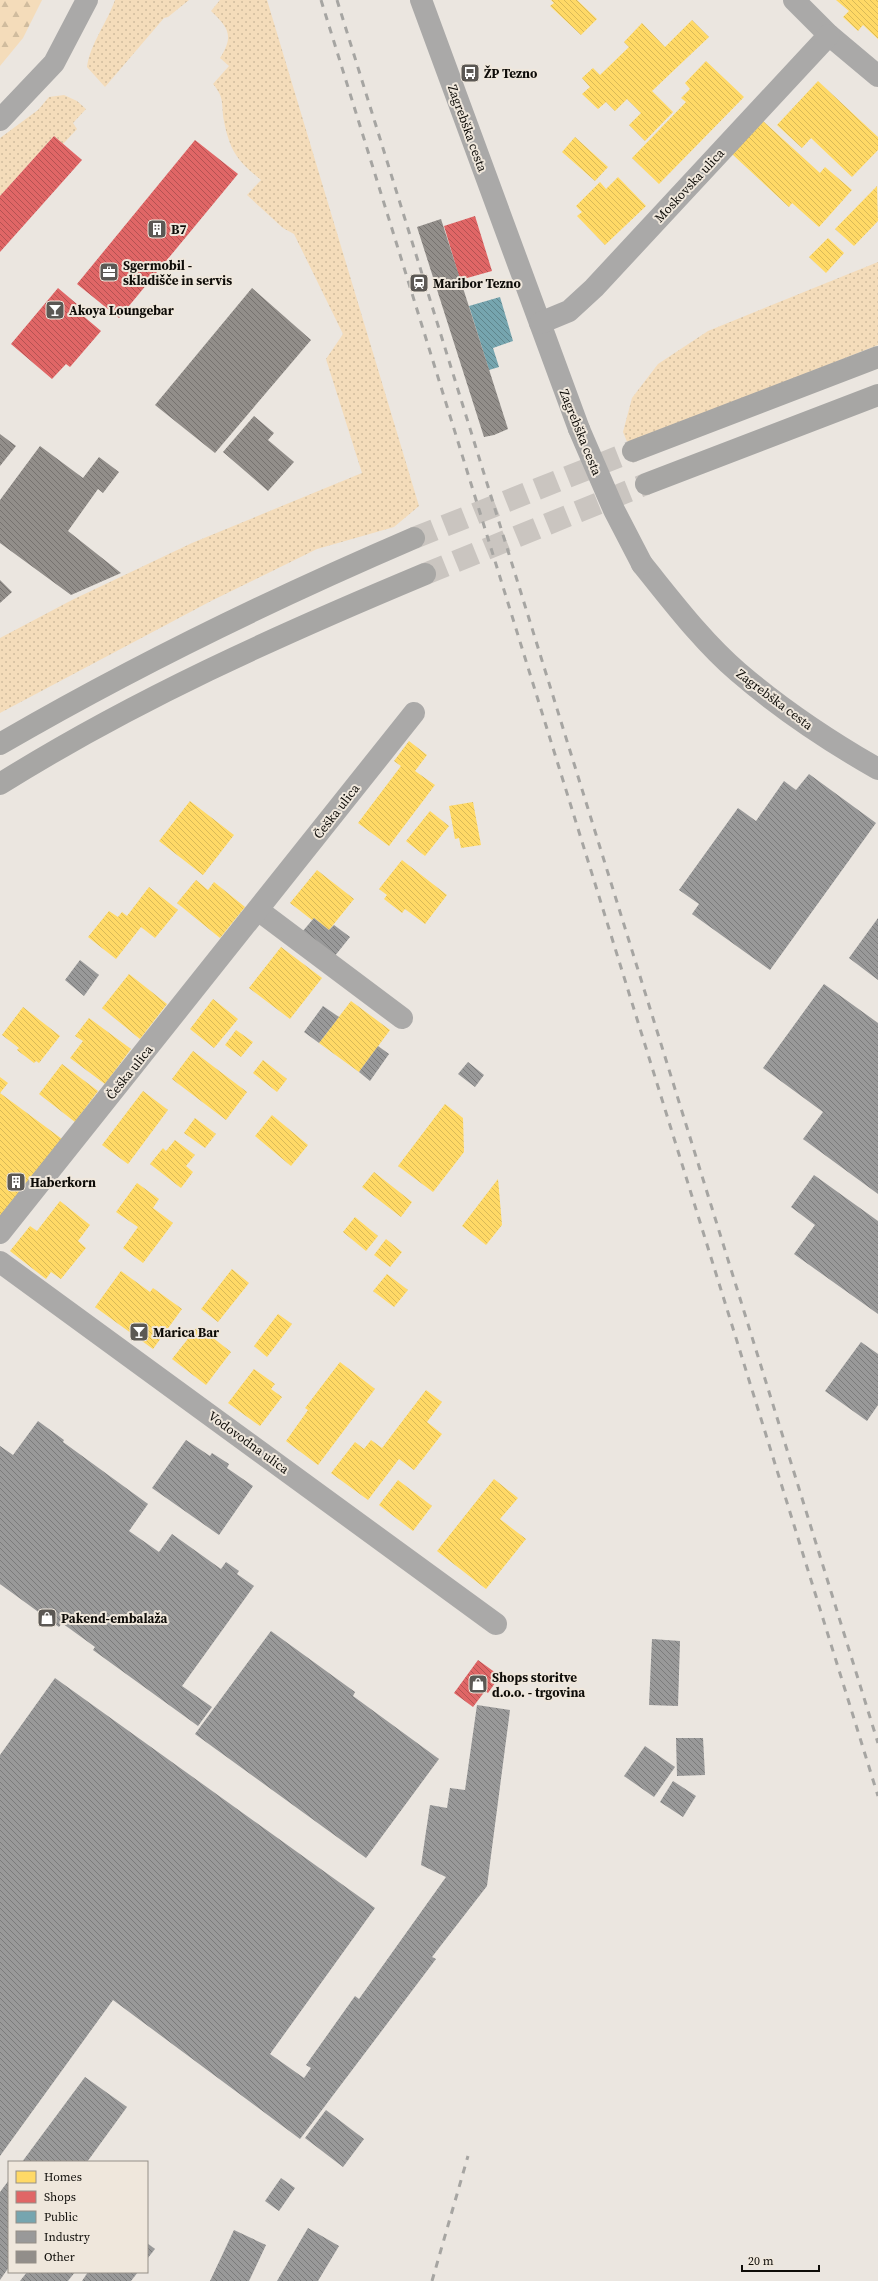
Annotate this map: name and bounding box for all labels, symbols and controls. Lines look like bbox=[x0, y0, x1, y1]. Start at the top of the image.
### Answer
bus stop icon: ŽP Tezno bbox=[459, 62, 481, 84]
place label: ŽP Tezno bbox=[484, 65, 537, 82]
street label: Zagrebška cesta bbox=[444, 82, 491, 174]
street label: Moskovska ulica bbox=[651, 144, 728, 226]
building icon: B7 bbox=[146, 218, 168, 240]
place label: B7 bbox=[171, 221, 187, 238]
place label: Sgermobil - skladišče in servis bbox=[123, 257, 232, 289]
office icon: Sgermobil - skladišče in servis bbox=[98, 261, 120, 283]
station icon: Maribor Tezno bbox=[408, 272, 430, 294]
place label: Maribor Tezno bbox=[433, 275, 521, 292]
bar icon: Akoya Loungebar bbox=[44, 299, 66, 321]
place label: Akoya Loungebar bbox=[69, 302, 175, 319]
street label: Zagrebška cesta bbox=[556, 387, 606, 478]
street label: Zagrebška cesta bbox=[733, 665, 817, 734]
street label: Češka ulica bbox=[310, 780, 363, 842]
street label: Češka ulica bbox=[102, 1041, 157, 1103]
building icon: Haberkorn bbox=[5, 1171, 27, 1193]
place label: Haberkorn bbox=[30, 1174, 96, 1191]
bar icon: Marica Bar bbox=[128, 1321, 150, 1343]
place label: Marica Bar bbox=[153, 1324, 220, 1341]
street label: Vodovodna ulica bbox=[205, 1407, 293, 1478]
shop icon: Pakend-embalaža bbox=[36, 1607, 58, 1629]
place label: Pakend-embalaža bbox=[61, 1610, 167, 1627]
place label: Shops storitve d.o.o. - trgovina bbox=[492, 1669, 585, 1701]
shop icon: Shops storitve d.o.o. - trgovina bbox=[467, 1673, 489, 1695]
legend bbox=[8, 2161, 148, 2273]
text: Homes bbox=[44, 2169, 82, 2185]
text: Shops bbox=[44, 2189, 76, 2205]
text: Public bbox=[44, 2209, 78, 2225]
text: Industry bbox=[44, 2229, 91, 2245]
scale bar bbox=[742, 2247, 819, 2273]
text: Other bbox=[44, 2249, 75, 2265]
text: 20 m bbox=[748, 2253, 774, 2269]

